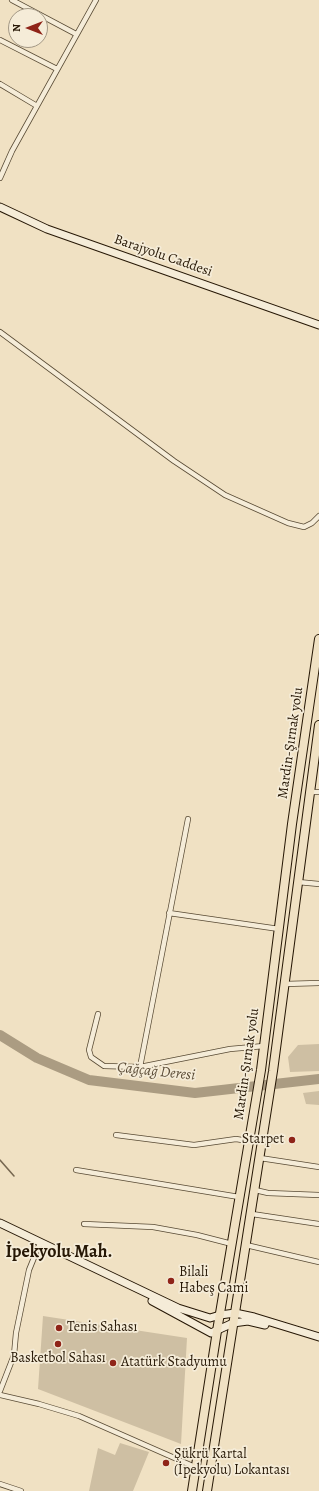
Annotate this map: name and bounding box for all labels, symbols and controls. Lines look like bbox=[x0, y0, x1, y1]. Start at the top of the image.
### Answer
north arrow bbox=[8, 8, 48, 48]
text: N bbox=[9, 24, 24, 32]
street label: Barajyolu Caddesi bbox=[112, 231, 214, 281]
street label: Mardin-Şırnak yolu bbox=[275, 686, 307, 800]
street label: Mardin-Şırnak yolu bbox=[231, 1007, 263, 1121]
water label: Çağçağ Deresi bbox=[116, 1059, 196, 1085]
place label: Starpet bbox=[242, 1132, 284, 1148]
marker: Starpet bbox=[287, 1135, 297, 1145]
district label: İpekyolu Mah. bbox=[5, 1242, 113, 1264]
place label: Bilali Habeş Cami bbox=[179, 1265, 248, 1298]
marker: Bilali Habeş Cami bbox=[166, 1276, 176, 1286]
place label: Tenis Sahası bbox=[67, 1320, 137, 1336]
marker: Tenis Sahası bbox=[54, 1323, 64, 1333]
marker: Basketbol Sahası bbox=[53, 1339, 63, 1349]
place label: Basketbol Sahası bbox=[10, 1351, 106, 1367]
place label: Atatürk Stadyumu bbox=[121, 1355, 227, 1371]
marker: Atatürk Stadyumu bbox=[108, 1358, 118, 1368]
place label: Şükrü Kartal (İpekyolu) Lokantası bbox=[174, 1447, 290, 1480]
marker: Şükrü Kartal (İpekyolu) Lokantası bbox=[161, 1458, 171, 1468]

